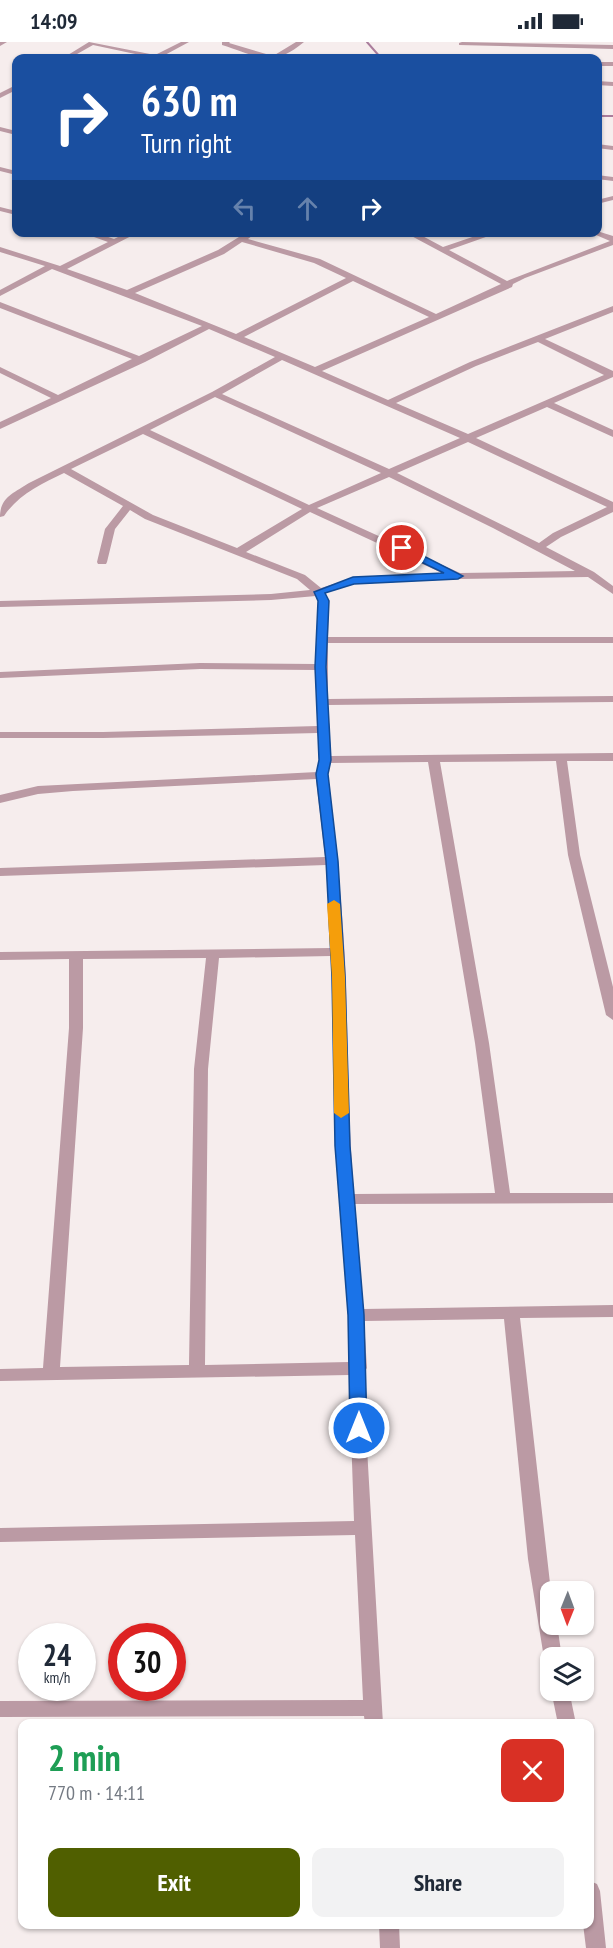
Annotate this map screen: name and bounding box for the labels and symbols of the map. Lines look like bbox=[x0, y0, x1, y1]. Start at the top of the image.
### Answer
pin bbox=[376, 522, 427, 573]
position arrow bbox=[327, 1396, 391, 1460]
north arrow bbox=[540, 1581, 594, 1635]
speed limit sign: 30 bbox=[108, 1623, 186, 1701]

